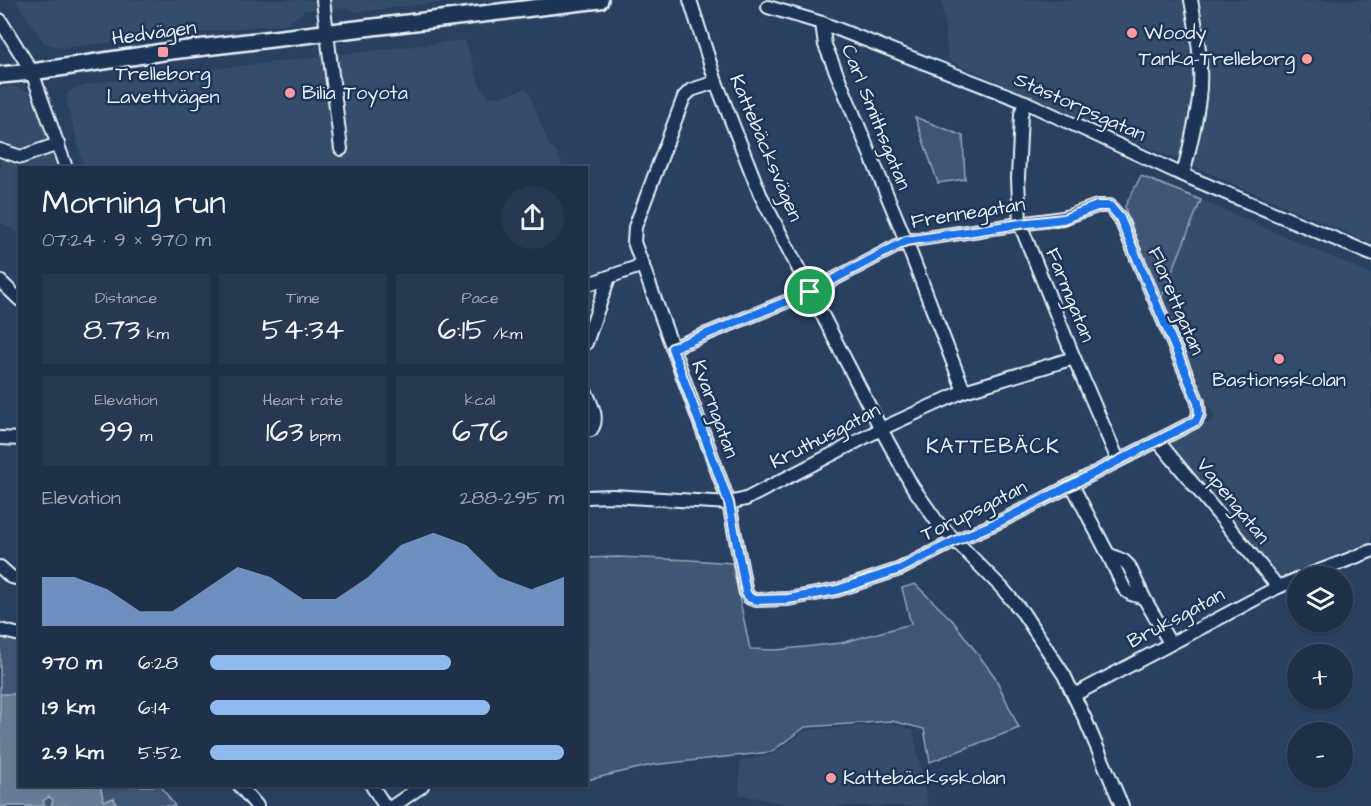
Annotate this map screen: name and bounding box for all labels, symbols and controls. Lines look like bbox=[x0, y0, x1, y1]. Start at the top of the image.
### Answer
street label: Hedvägen bbox=[110, 13, 198, 54]
place label: Woody bbox=[1144, 19, 1207, 48]
marker: Woody bbox=[1125, 26, 1139, 40]
street label: Carl Smithsgatan bbox=[833, 40, 918, 194]
marker: Trelleborg Lavettvägen bbox=[156, 45, 170, 59]
place label: Tanka-Trelleborg bbox=[1138, 45, 1295, 74]
marker: Tanka-Trelleborg bbox=[1300, 52, 1314, 66]
place label: Trelleborg Lavettvägen bbox=[106, 60, 220, 112]
street label: Ståstorpsgatan bbox=[1009, 65, 1150, 149]
street label: Kattebäcksvägen bbox=[721, 70, 810, 226]
place label: Bilia Toyota bbox=[302, 79, 408, 108]
marker: Bilia Toyota bbox=[283, 86, 297, 100]
text: Morning run bbox=[42, 180, 226, 226]
button: share bbox=[501, 186, 564, 249]
street label: Frennegatan bbox=[909, 190, 1027, 237]
text: 07:24 · 9 × 970 m bbox=[42, 226, 211, 254]
street label: Florettgatan bbox=[1140, 243, 1211, 360]
street label: Farmgatan bbox=[1037, 244, 1102, 347]
pin bbox=[784, 266, 835, 317]
icon: arrive bbox=[793, 275, 826, 308]
text: Distance bbox=[95, 287, 157, 309]
text: Time bbox=[286, 287, 320, 309]
text: Pace bbox=[461, 287, 499, 309]
text: 8.73 bbox=[83, 309, 140, 351]
text: 54:34 bbox=[262, 309, 344, 351]
text: 6:15 bbox=[438, 309, 486, 351]
text: km bbox=[140, 323, 169, 345]
text: /km bbox=[486, 323, 522, 345]
marker: Bastionsskolan bbox=[1272, 352, 1286, 366]
street label: Kvarngatan bbox=[683, 356, 746, 462]
place label: Bastionsskolan bbox=[1212, 366, 1346, 394]
text: Elevation bbox=[95, 389, 157, 411]
text: Heart rate bbox=[263, 389, 343, 411]
text: kcal bbox=[465, 389, 495, 411]
street label: Kruthusgatan bbox=[765, 396, 885, 477]
text: 99 bbox=[99, 411, 134, 453]
text: 163 bbox=[266, 411, 304, 453]
text: 676 bbox=[452, 411, 508, 453]
text: m bbox=[134, 425, 153, 447]
text: bpm bbox=[304, 425, 340, 447]
district label: KATTEBÄCK bbox=[926, 432, 1060, 461]
street label: Vapengatan bbox=[1189, 452, 1276, 551]
street label: Torupsgatan bbox=[916, 473, 1032, 550]
text: Elevation bbox=[42, 484, 121, 512]
text: 288–295 m bbox=[460, 484, 564, 512]
map controls bbox=[1287, 566, 1353, 788]
button: layers bbox=[1287, 566, 1353, 632]
street label: Bruksgatan bbox=[1122, 581, 1230, 656]
button: + bbox=[1287, 644, 1353, 710]
text: 970 m bbox=[42, 649, 102, 677]
text: 6:28 bbox=[138, 649, 178, 677]
text: 1.9 km bbox=[42, 694, 95, 722]
text: 6:14 bbox=[138, 694, 170, 722]
button: − bbox=[1287, 722, 1353, 788]
text: 2.9 km bbox=[42, 739, 104, 767]
text: 5:52 bbox=[138, 739, 181, 767]
place label: Kattebäcksskolan bbox=[843, 764, 1006, 792]
marker: Kattebäcksskolan bbox=[824, 771, 838, 785]

